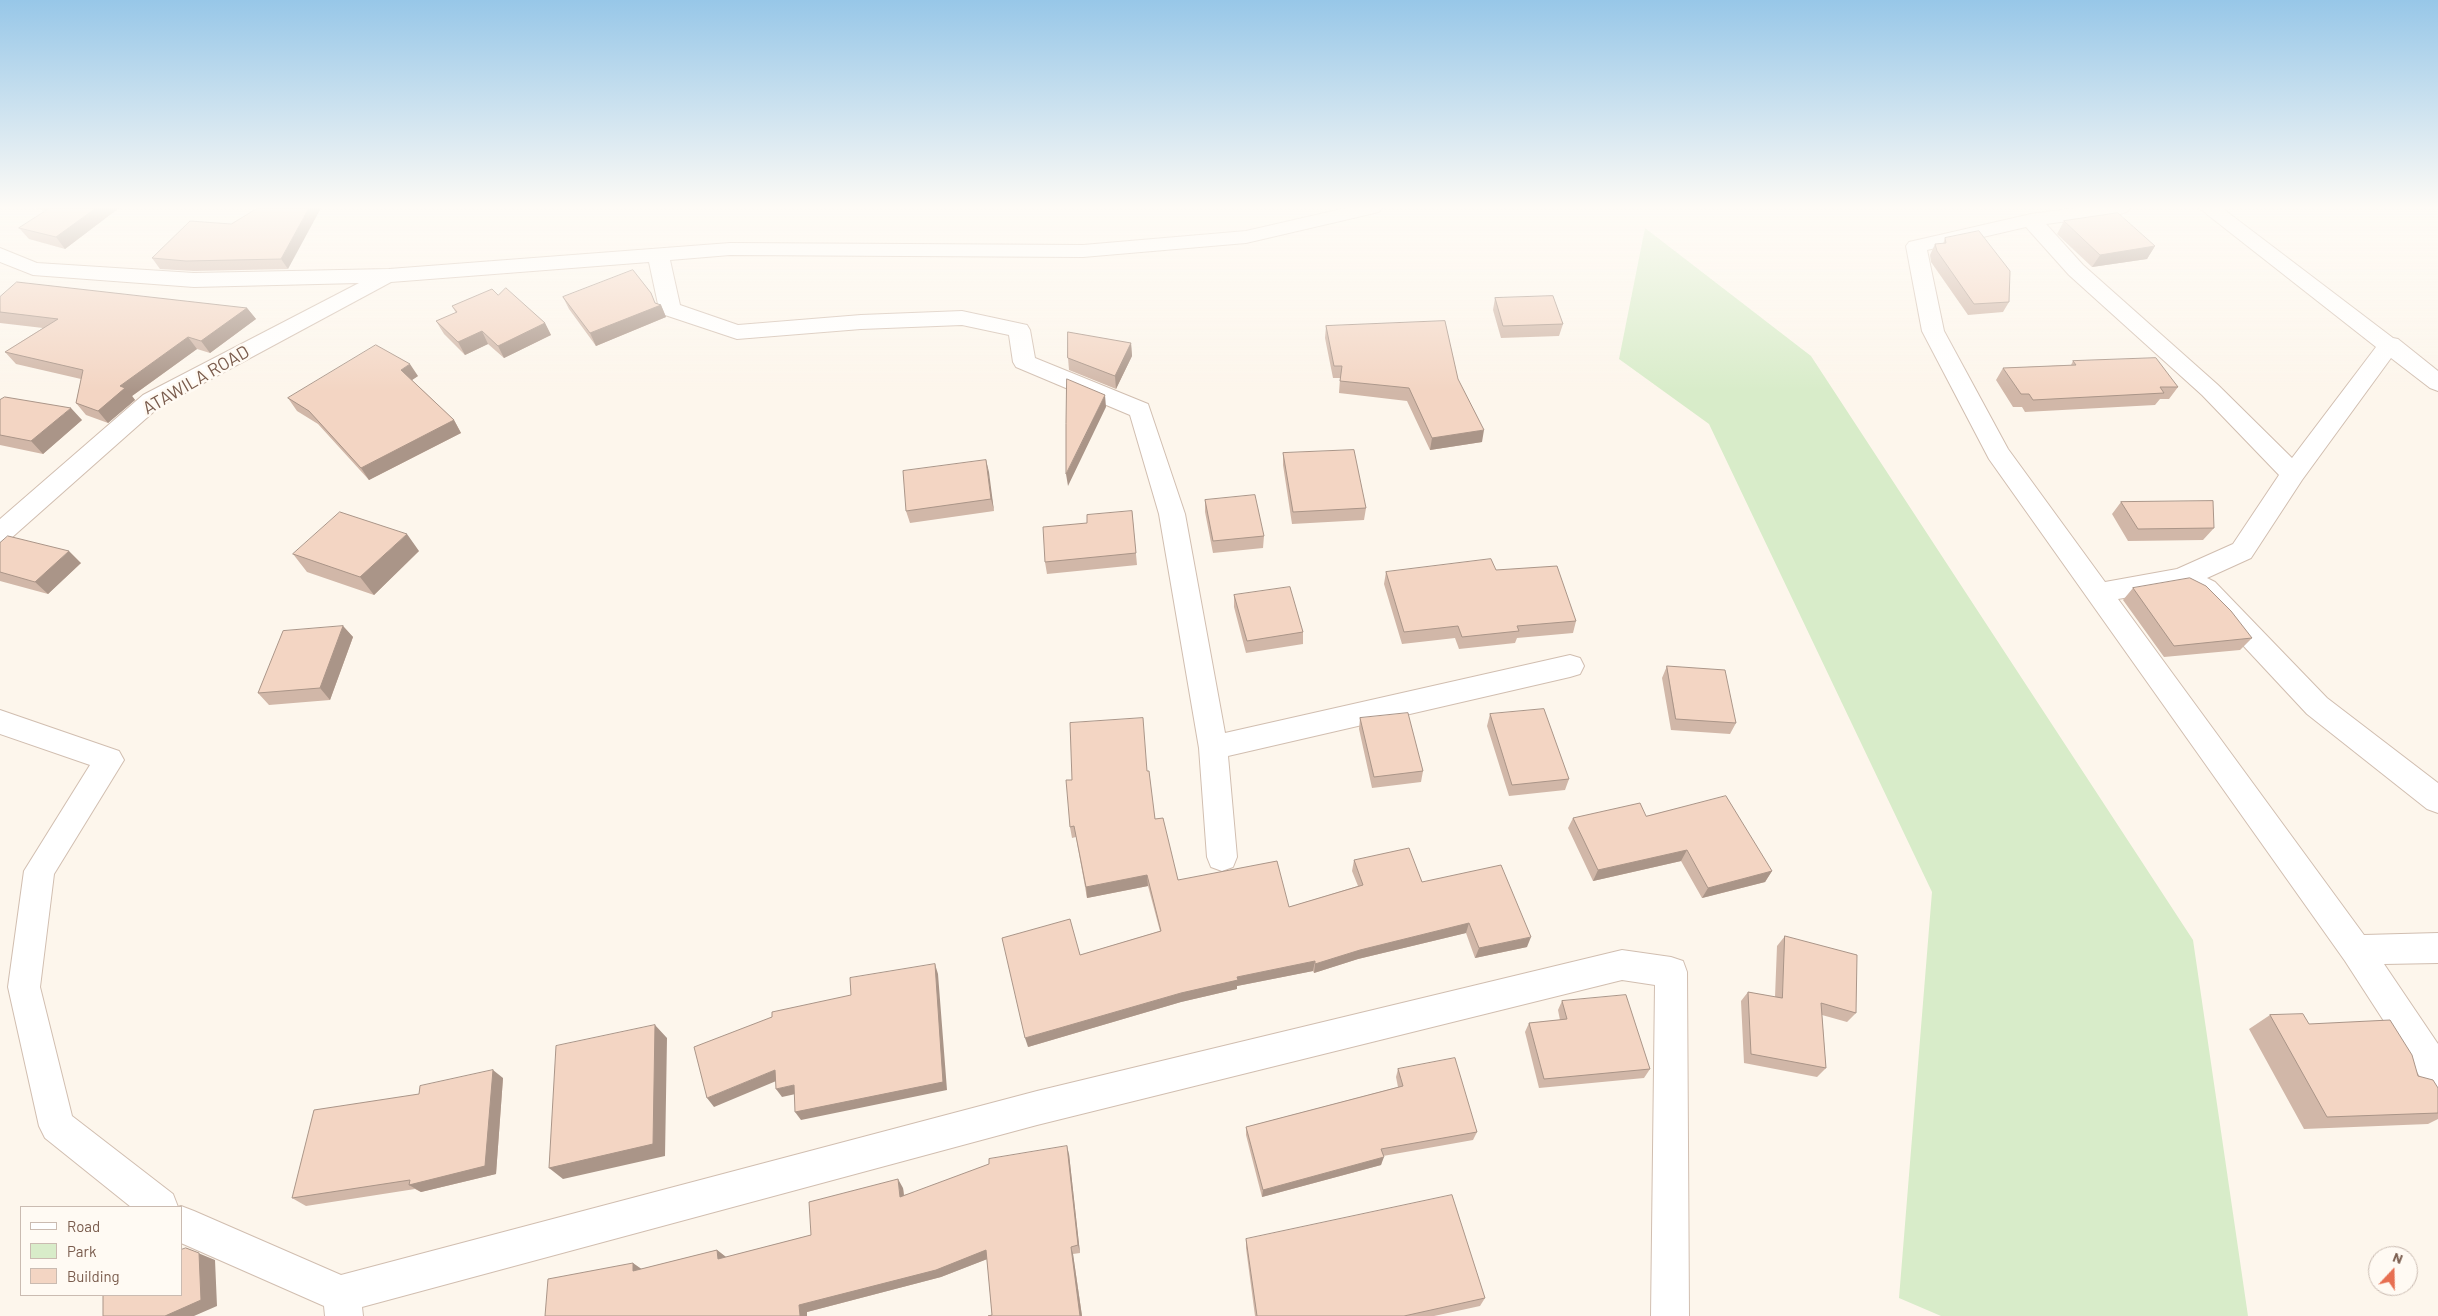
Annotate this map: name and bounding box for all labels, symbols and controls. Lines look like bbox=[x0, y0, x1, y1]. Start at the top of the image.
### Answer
street label: ATAWILA ROAD bbox=[139, 341, 253, 419]
legend bbox=[20, 1206, 182, 1296]
text: Road bbox=[67, 1217, 100, 1235]
text: Park bbox=[67, 1242, 96, 1260]
north arrow bbox=[2368, 1246, 2418, 1296]
text: N bbox=[2391, 1248, 2406, 1267]
text: Building bbox=[67, 1267, 120, 1285]

